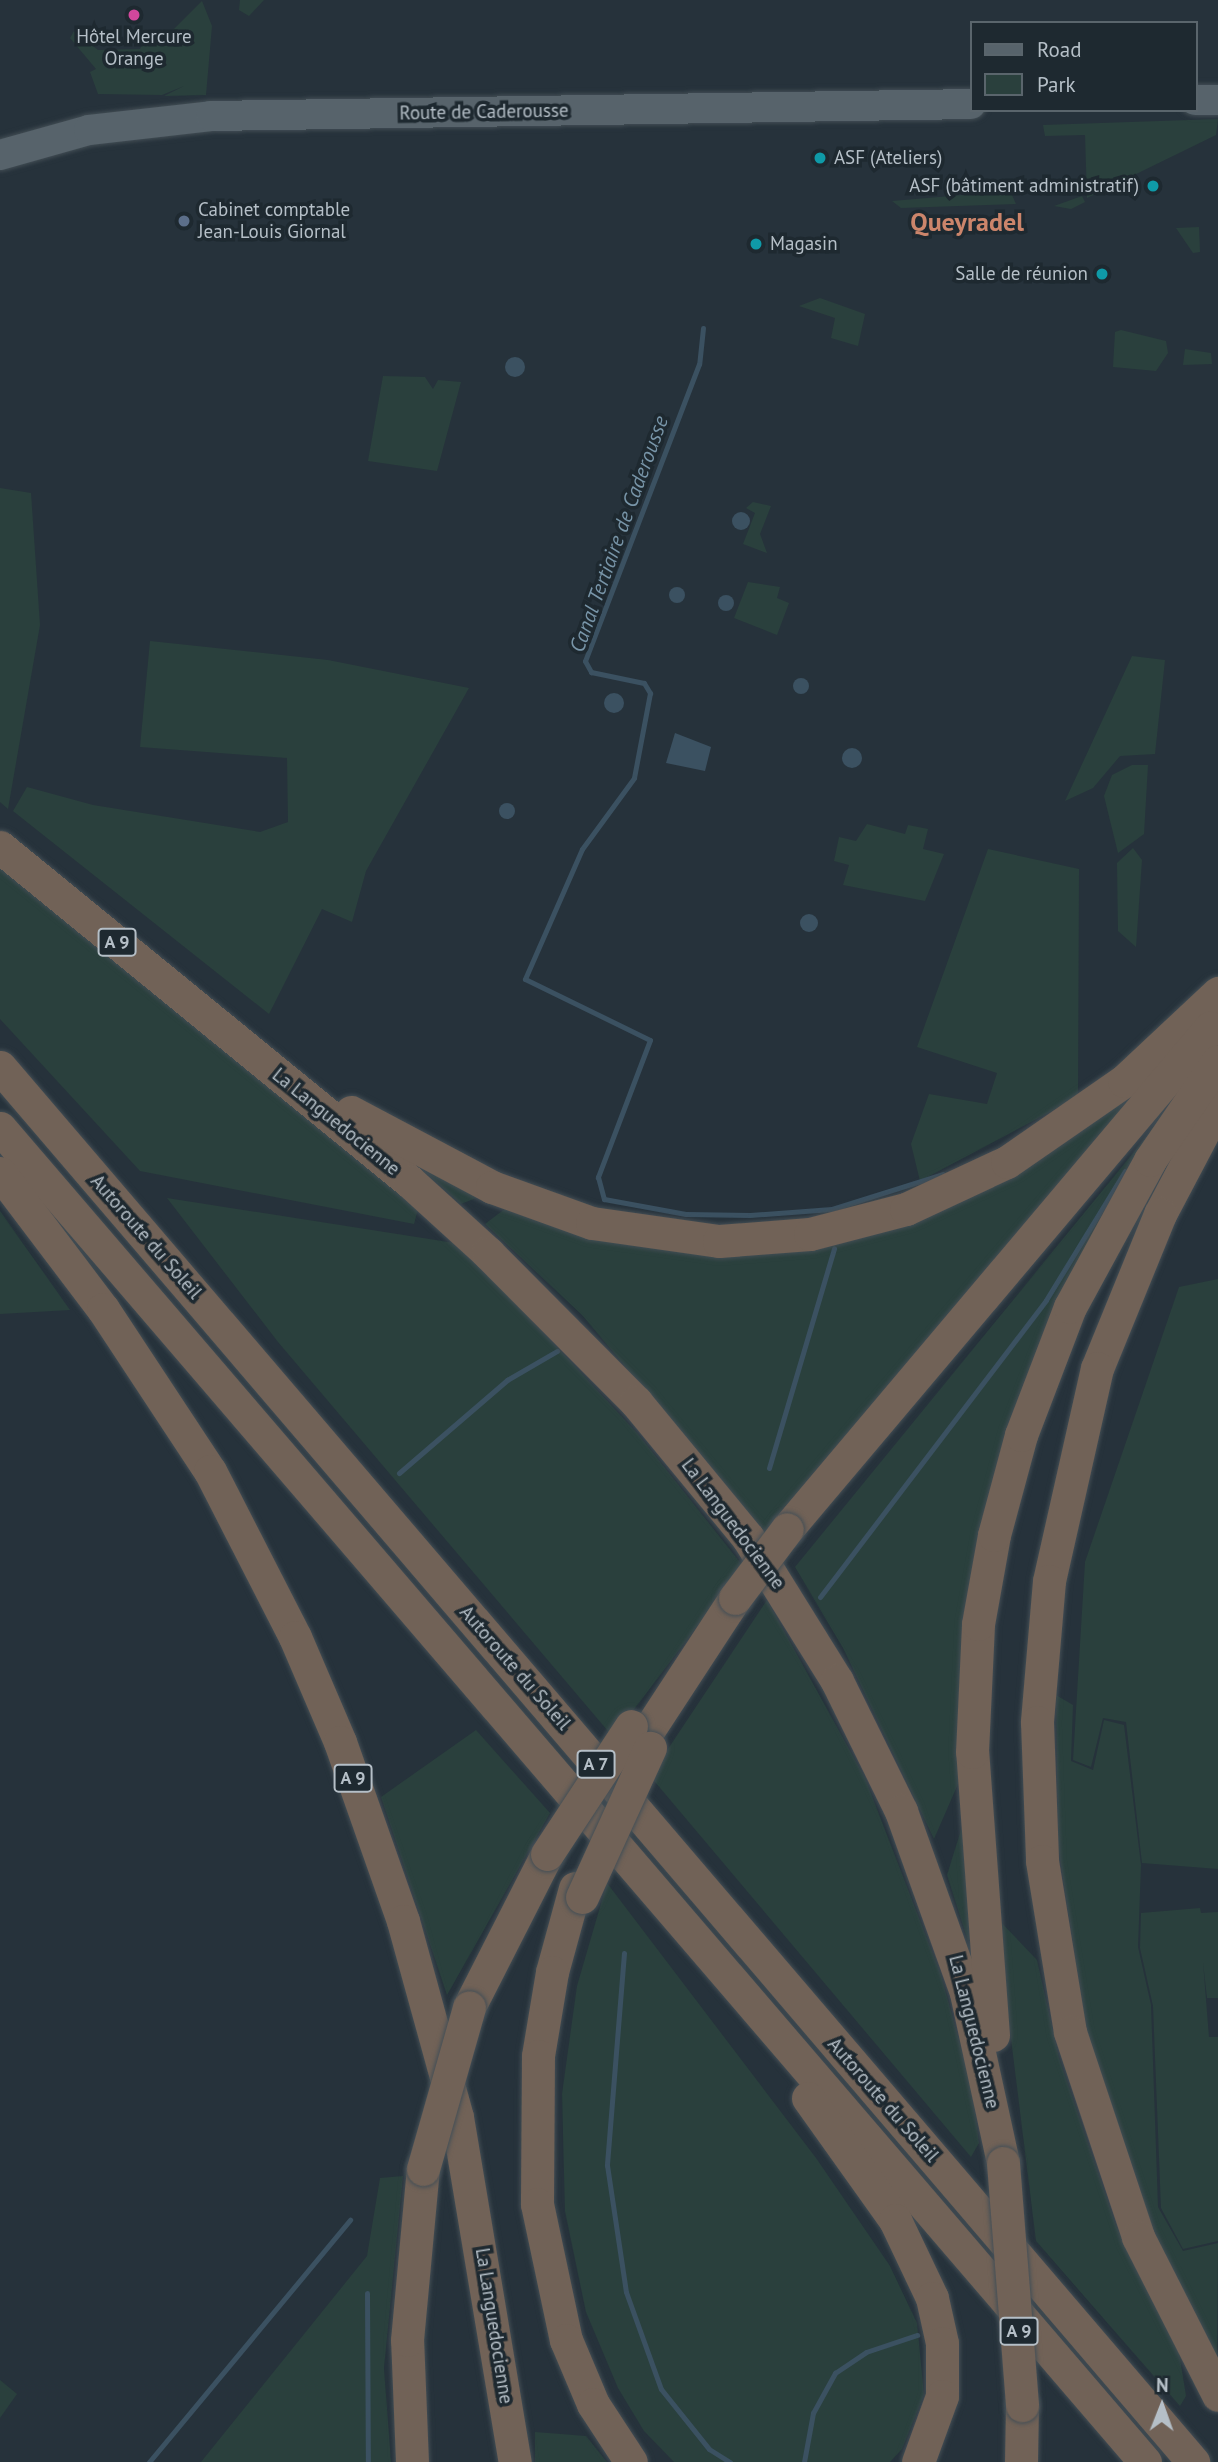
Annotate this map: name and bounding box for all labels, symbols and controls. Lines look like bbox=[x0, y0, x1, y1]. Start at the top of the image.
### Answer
marker: Hôtel Mercure Orange bbox=[126, 7, 142, 23]
legend bbox=[970, 21, 1197, 112]
place label: Hôtel Mercure Orange bbox=[76, 26, 192, 70]
text: Road bbox=[1037, 36, 1081, 63]
text: Park bbox=[1037, 71, 1076, 98]
street label: Route de Caderousse bbox=[399, 99, 569, 125]
place label: ASF (Ateliers) bbox=[834, 147, 942, 169]
marker: ASF (Ateliers) bbox=[812, 150, 828, 166]
place label: ASF (bâtiment administratif) bbox=[909, 175, 1139, 197]
marker: ASF (bâtiment administratif) bbox=[1145, 178, 1161, 194]
place label: Cabinet comptable Jean-Louis Giornal bbox=[198, 199, 350, 243]
district label: Queyradel bbox=[910, 206, 1024, 238]
marker: Cabinet comptable Jean-Louis Giornal bbox=[176, 213, 192, 229]
place label: Magasin bbox=[770, 233, 838, 255]
marker: Magasin bbox=[748, 236, 764, 252]
place label: Salle de réunion bbox=[955, 263, 1088, 285]
marker: Salle de réunion bbox=[1094, 266, 1110, 282]
water label: Canal Tertiaire de Caderousse bbox=[564, 412, 674, 656]
road number: A 9 bbox=[96, 928, 138, 957]
street label: La Languedocienne bbox=[268, 1064, 404, 1180]
street label: Autoroute du Soleil bbox=[86, 1170, 206, 1304]
street label: La Languedocienne bbox=[677, 1454, 789, 1594]
street label: Autoroute du Soleil bbox=[455, 1601, 575, 1735]
road number: A 7 bbox=[575, 1750, 617, 1778]
road number: A 9 bbox=[332, 1764, 374, 1792]
street label: La Languedocienne bbox=[944, 1953, 1004, 2111]
street label: Autoroute du Soleil bbox=[823, 2033, 943, 2167]
street label: La Languedocienne bbox=[470, 2246, 518, 2406]
road number: A 9 bbox=[998, 2316, 1040, 2346]
north arrow bbox=[1127, 2371, 1197, 2441]
text: N bbox=[1156, 2373, 1169, 2397]

